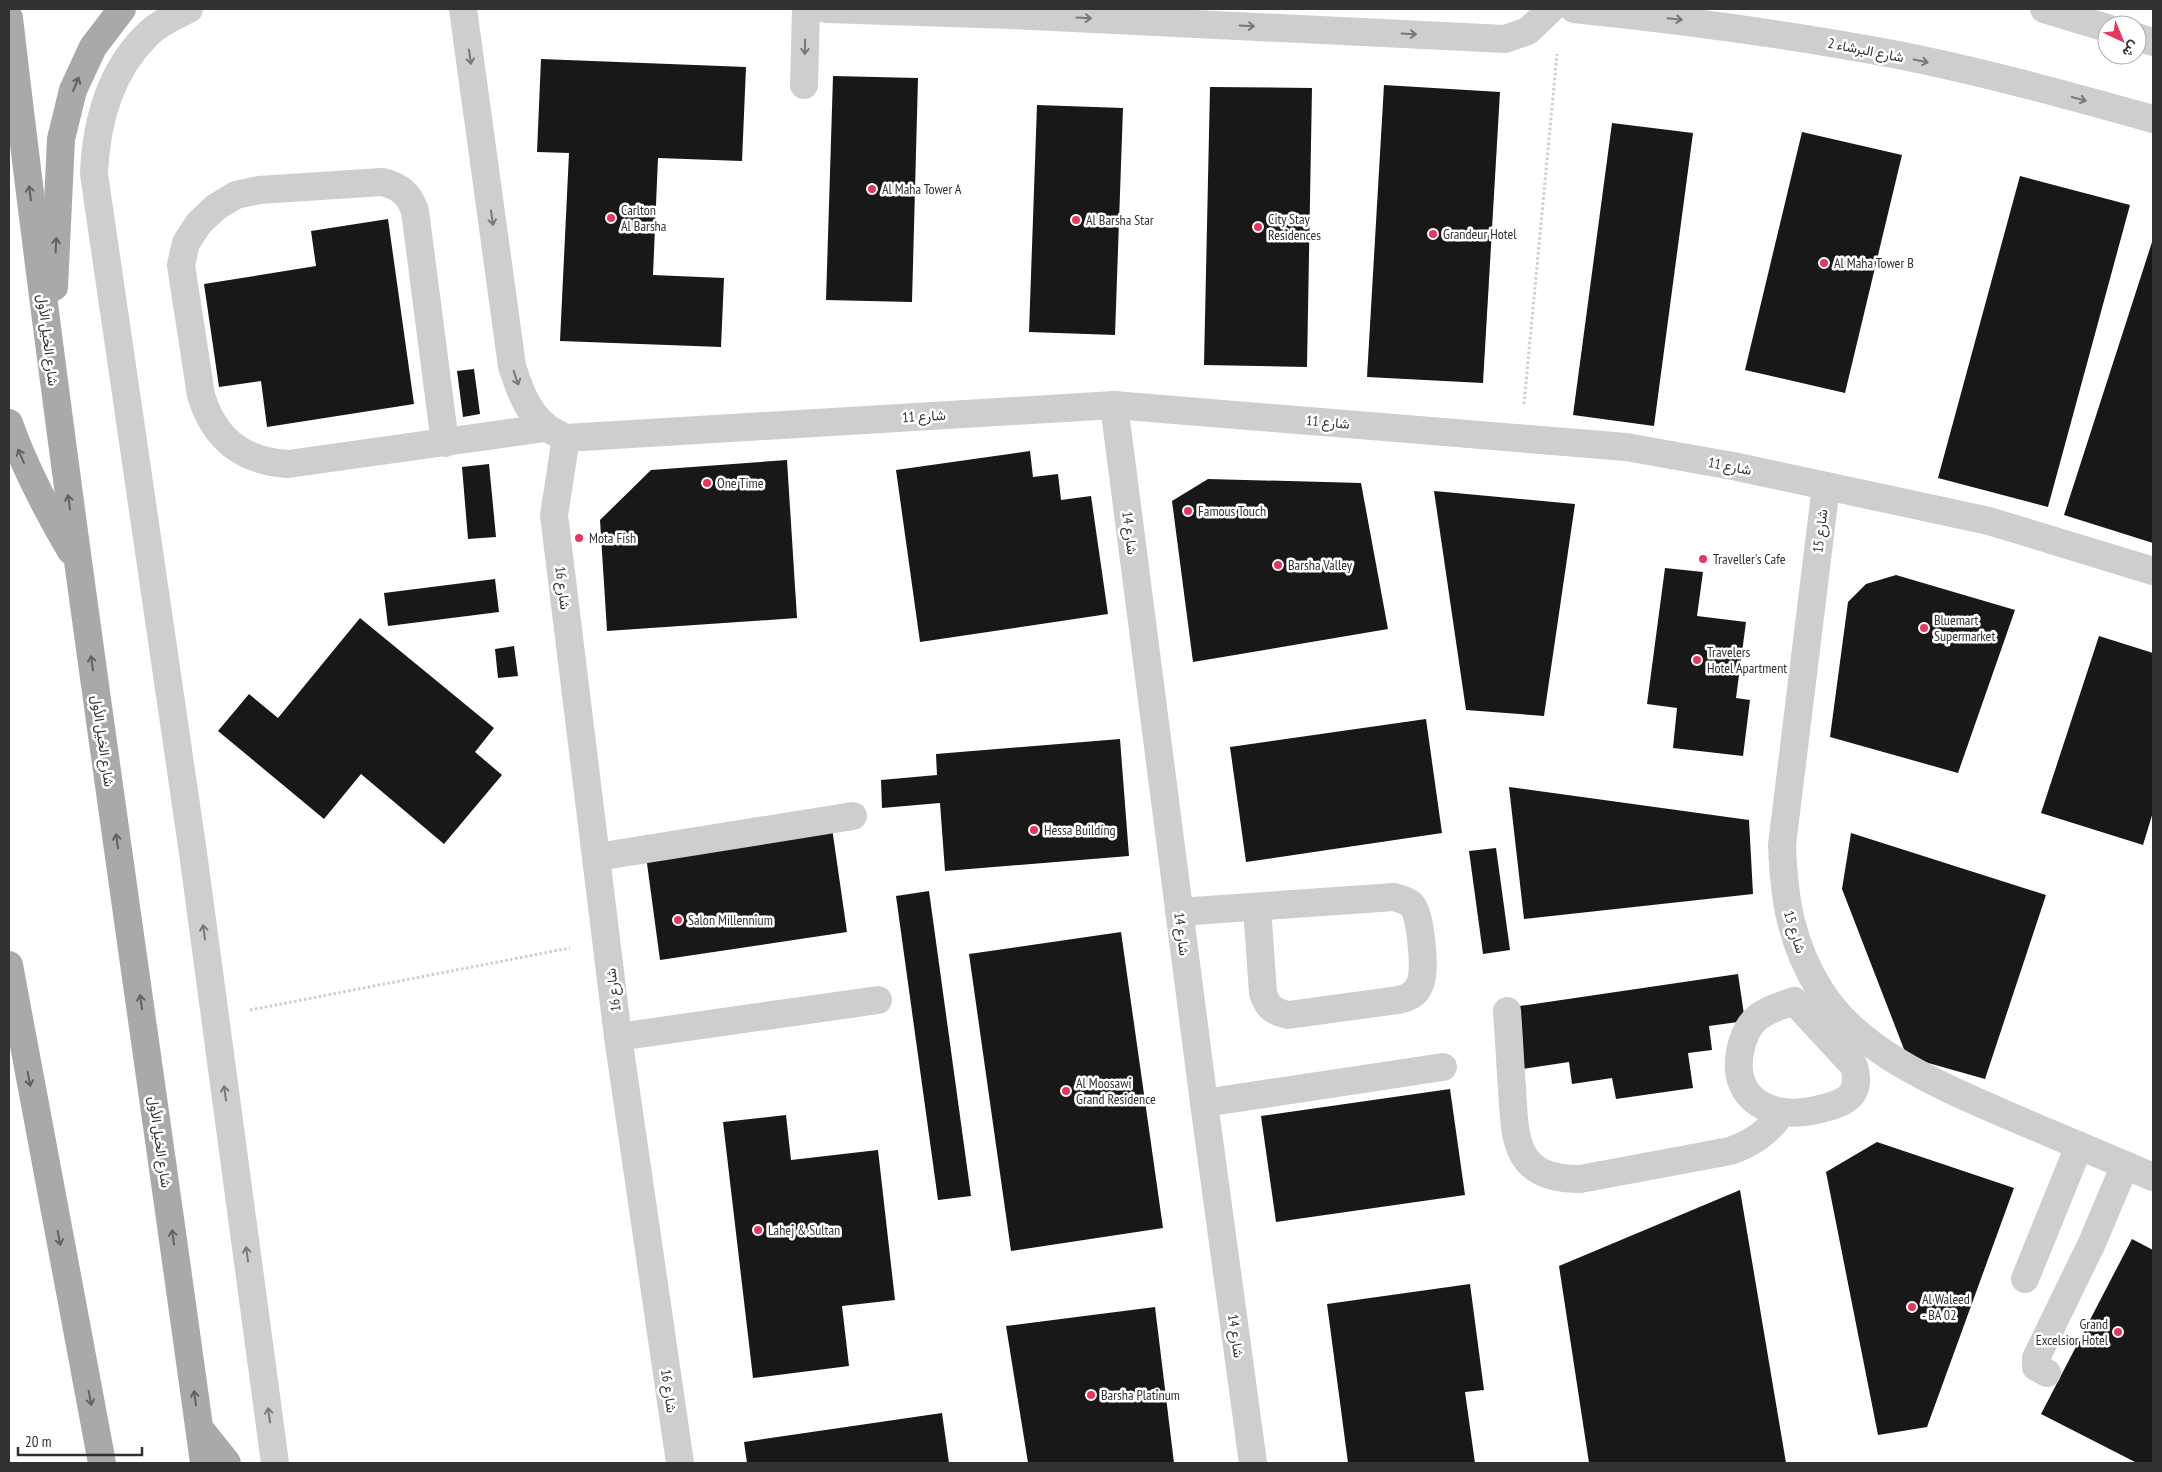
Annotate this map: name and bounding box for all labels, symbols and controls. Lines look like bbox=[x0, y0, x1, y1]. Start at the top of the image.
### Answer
one-way arrow bbox=[1076, 14, 1092, 23]
one-way arrow bbox=[1667, 14, 1683, 24]
north arrow bbox=[2097, 15, 2147, 65]
one-way arrow bbox=[1238, 22, 1254, 31]
one-way arrow bbox=[1400, 29, 1417, 39]
street label: شارع البرشاء 2 bbox=[1826, 34, 1906, 68]
text: ش bbox=[2119, 37, 2143, 62]
one-way arrow bbox=[800, 38, 810, 54]
one-way arrow bbox=[465, 49, 475, 65]
one-way arrow bbox=[1913, 57, 1929, 66]
one-way arrow bbox=[72, 77, 82, 92]
one-way arrow bbox=[2071, 95, 2087, 104]
place label: Al Maha Tower A bbox=[882, 180, 962, 198]
marker: Al Maha Tower A bbox=[866, 183, 878, 195]
one-way arrow bbox=[25, 186, 35, 202]
place label: Carlton Al Barsha bbox=[621, 201, 666, 235]
one-way arrow bbox=[487, 210, 497, 226]
place label: City Stay Residences bbox=[1268, 210, 1321, 244]
place label: Al Barsha Star bbox=[1086, 211, 1154, 229]
marker: Carlton Al Barsha bbox=[605, 212, 617, 224]
marker: Al Barsha Star bbox=[1070, 214, 1082, 226]
marker: City Stay Residences bbox=[1252, 221, 1264, 233]
place label: Grandeur Hotel bbox=[1443, 225, 1517, 243]
marker: Grandeur Hotel bbox=[1427, 228, 1439, 240]
one-way arrow bbox=[52, 237, 61, 253]
place label: Al Maha Tower B bbox=[1834, 254, 1914, 272]
marker: Al Maha Tower B bbox=[1818, 257, 1830, 269]
street label: شارع الخيل الأول bbox=[31, 293, 63, 387]
one-way arrow bbox=[512, 370, 522, 386]
street label: شارع 11 bbox=[902, 406, 946, 428]
street label: شارع 11 bbox=[1305, 411, 1351, 435]
one-way arrow bbox=[16, 449, 26, 464]
street label: شارع 11 bbox=[1706, 453, 1753, 481]
place label: One Time bbox=[717, 474, 764, 492]
marker: One Time bbox=[701, 477, 713, 489]
one-way arrow bbox=[64, 495, 74, 511]
place label: Famous Touch bbox=[1198, 502, 1266, 520]
marker: Famous Touch bbox=[1182, 505, 1194, 517]
street label: شارع 15 bbox=[1808, 508, 1834, 554]
street label: شارع 14 bbox=[1116, 510, 1142, 556]
place label: Mota Fish bbox=[589, 529, 636, 547]
marker: Mota Fish bbox=[573, 532, 585, 544]
place label: Traveller's Cafe bbox=[1713, 550, 1786, 568]
marker: Traveller's Cafe bbox=[1697, 553, 1709, 565]
place label: Barsha Valley bbox=[1288, 556, 1353, 574]
marker: Barsha Valley bbox=[1272, 559, 1284, 571]
street label: شارع 16 bbox=[549, 565, 575, 611]
place label: Bluemart Supermarket bbox=[1934, 611, 1995, 645]
marker: Bluemart Supermarket bbox=[1918, 622, 1930, 634]
place label: Travelers Hotel Apartment bbox=[1707, 643, 1787, 677]
marker: Travelers Hotel Apartment bbox=[1691, 654, 1703, 666]
one-way arrow bbox=[87, 655, 97, 671]
street label: شارع الخيل الأول bbox=[86, 694, 118, 788]
place label: Hessa Building bbox=[1044, 821, 1116, 839]
marker: Hessa Building bbox=[1028, 824, 1040, 836]
one-way arrow bbox=[112, 834, 122, 850]
street label: شارع 15 bbox=[1778, 908, 1810, 956]
place label: Salon Millennium bbox=[688, 911, 773, 929]
street label: شارع 14 bbox=[1168, 911, 1194, 957]
marker: Salon Millennium bbox=[672, 914, 684, 926]
one-way arrow bbox=[199, 924, 209, 940]
street label: شارع 16 bbox=[601, 967, 627, 1013]
one-way arrow bbox=[135, 994, 145, 1010]
one-way arrow bbox=[24, 1070, 34, 1086]
place label: Al Moosawi Grand Residence bbox=[1076, 1074, 1156, 1108]
one-way arrow bbox=[220, 1085, 230, 1101]
marker: Al Moosawi Grand Residence bbox=[1060, 1085, 1072, 1097]
street label: شارع الخيل الأول bbox=[143, 1095, 175, 1189]
place label: Lahej & Sultan bbox=[768, 1221, 840, 1239]
marker: Lahej & Sultan bbox=[752, 1224, 764, 1236]
one-way arrow bbox=[168, 1229, 178, 1245]
one-way arrow bbox=[55, 1230, 65, 1246]
one-way arrow bbox=[242, 1246, 252, 1262]
place label: Al Waleed - BA 02 bbox=[1922, 1290, 1970, 1324]
marker: Al Waleed - BA 02 bbox=[1906, 1301, 1918, 1313]
street label: شارع 14 bbox=[1222, 1313, 1248, 1359]
place label: Grand Excelsior Hotel bbox=[2036, 1315, 2109, 1349]
marker: Grand Excelsior Hotel bbox=[2112, 1326, 2124, 1338]
street label: شارع 16 bbox=[655, 1368, 681, 1414]
place label: Barsha Platinum bbox=[1101, 1386, 1180, 1404]
one-way arrow bbox=[85, 1389, 95, 1405]
marker: Barsha Platinum bbox=[1085, 1389, 1097, 1401]
one-way arrow bbox=[189, 1390, 199, 1406]
one-way arrow bbox=[264, 1407, 274, 1423]
scale bar bbox=[18, 1424, 141, 1456]
text: 20 m bbox=[25, 1432, 51, 1451]

